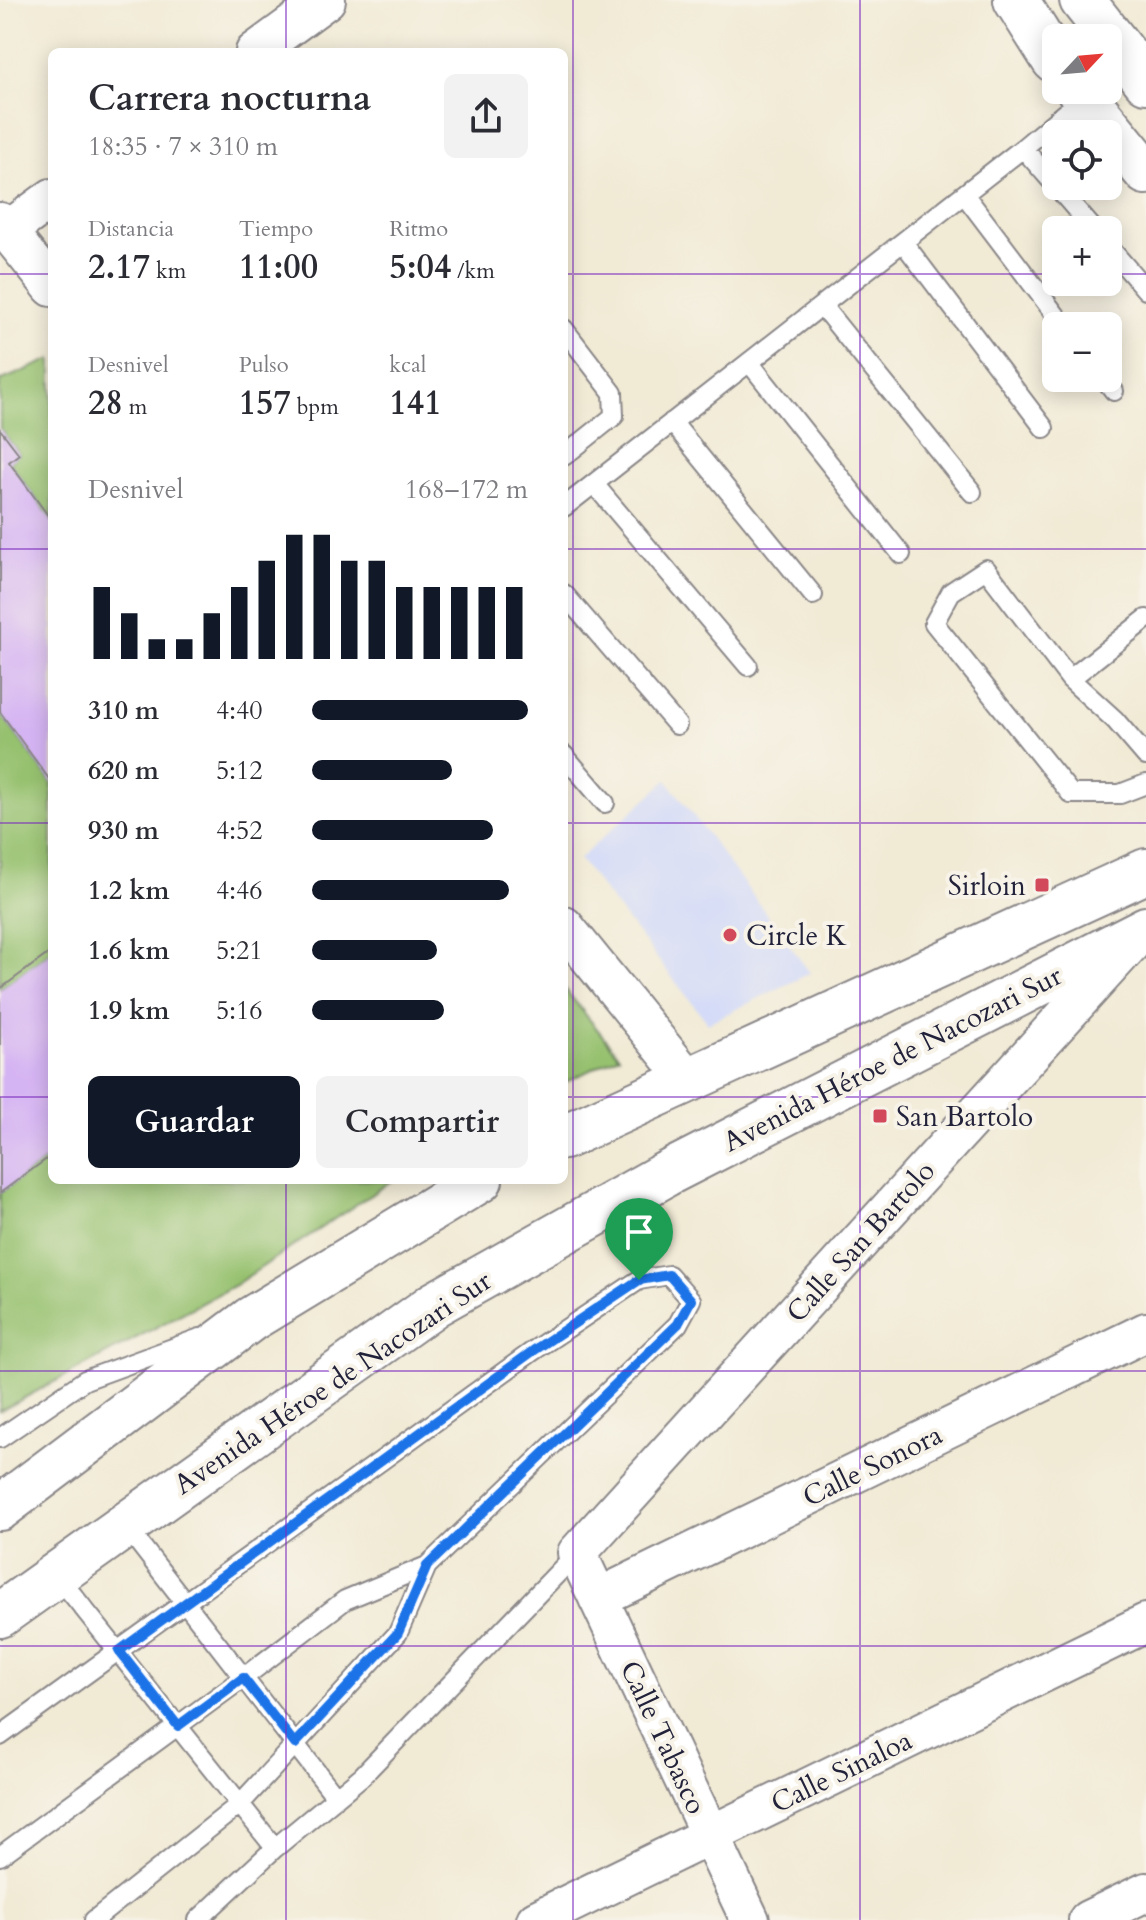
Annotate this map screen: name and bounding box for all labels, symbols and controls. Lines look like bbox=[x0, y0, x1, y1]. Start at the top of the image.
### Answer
north arrow bbox=[1042, 24, 1122, 104]
map controls bbox=[1042, 24, 1122, 392]
text: Carrera nocturna bbox=[88, 74, 371, 123]
button: share bbox=[444, 74, 528, 158]
button: locate bbox=[1042, 120, 1122, 200]
text: 18:35 · 7 × 310 m bbox=[88, 129, 278, 164]
text: Distancia bbox=[88, 214, 174, 244]
text: Tiempo bbox=[239, 214, 313, 244]
text: Ritmo bbox=[389, 214, 448, 244]
button: + bbox=[1042, 216, 1122, 296]
text: 2.17 bbox=[88, 244, 150, 290]
text: 11:00 bbox=[239, 244, 318, 290]
text: 5:04 bbox=[389, 244, 451, 290]
text: km bbox=[150, 256, 186, 286]
text: /km bbox=[451, 256, 495, 286]
button: − bbox=[1042, 312, 1122, 392]
text: Desnivel bbox=[88, 350, 169, 380]
text: Pulso bbox=[239, 350, 289, 380]
text: kcal bbox=[389, 350, 426, 380]
text: 28 bbox=[88, 380, 123, 426]
text: 157 bbox=[239, 380, 291, 426]
text: 141 bbox=[389, 380, 442, 426]
text: m bbox=[123, 392, 147, 422]
text: bpm bbox=[291, 392, 339, 422]
text: Desnivel bbox=[88, 472, 183, 507]
text: 168–172 m bbox=[405, 472, 528, 507]
text: 310 m bbox=[88, 693, 159, 728]
text: 4:40 bbox=[216, 693, 263, 728]
text: 620 m bbox=[88, 753, 159, 788]
text: 5:12 bbox=[216, 753, 263, 788]
text: 930 m bbox=[88, 813, 159, 848]
text: 4:52 bbox=[216, 813, 263, 848]
place label: Sirloin bbox=[948, 867, 1026, 905]
text: 1.2 km bbox=[88, 873, 169, 908]
text: 4:46 bbox=[216, 873, 263, 908]
marker: Sirloin bbox=[1033, 876, 1051, 894]
place label: Circle K bbox=[746, 917, 847, 955]
marker: Circle K bbox=[721, 926, 739, 944]
text: 1.6 km bbox=[88, 933, 169, 968]
text: 5:21 bbox=[216, 933, 263, 968]
street label: Avenida Héroe de Nacozari Sur bbox=[716, 956, 1069, 1161]
text: 1.9 km bbox=[88, 993, 169, 1028]
text: 5:16 bbox=[216, 993, 263, 1028]
button: Guardar bbox=[88, 1076, 300, 1168]
button: Compartir bbox=[316, 1076, 528, 1168]
place label: San Bartolo bbox=[896, 1098, 1033, 1136]
marker: San Bartolo bbox=[871, 1107, 889, 1125]
street label: Calle San Bartolo bbox=[778, 1153, 943, 1331]
pin bbox=[605, 1198, 673, 1280]
icon: arrive bbox=[617, 1210, 661, 1254]
street label: Avenida Héroe de Nacozari Sur bbox=[166, 1262, 500, 1504]
street label: Calle Sonora bbox=[796, 1416, 948, 1516]
street label: Calle Tabasco bbox=[611, 1655, 715, 1820]
street label: Calle Sinaloa bbox=[765, 1721, 918, 1822]

